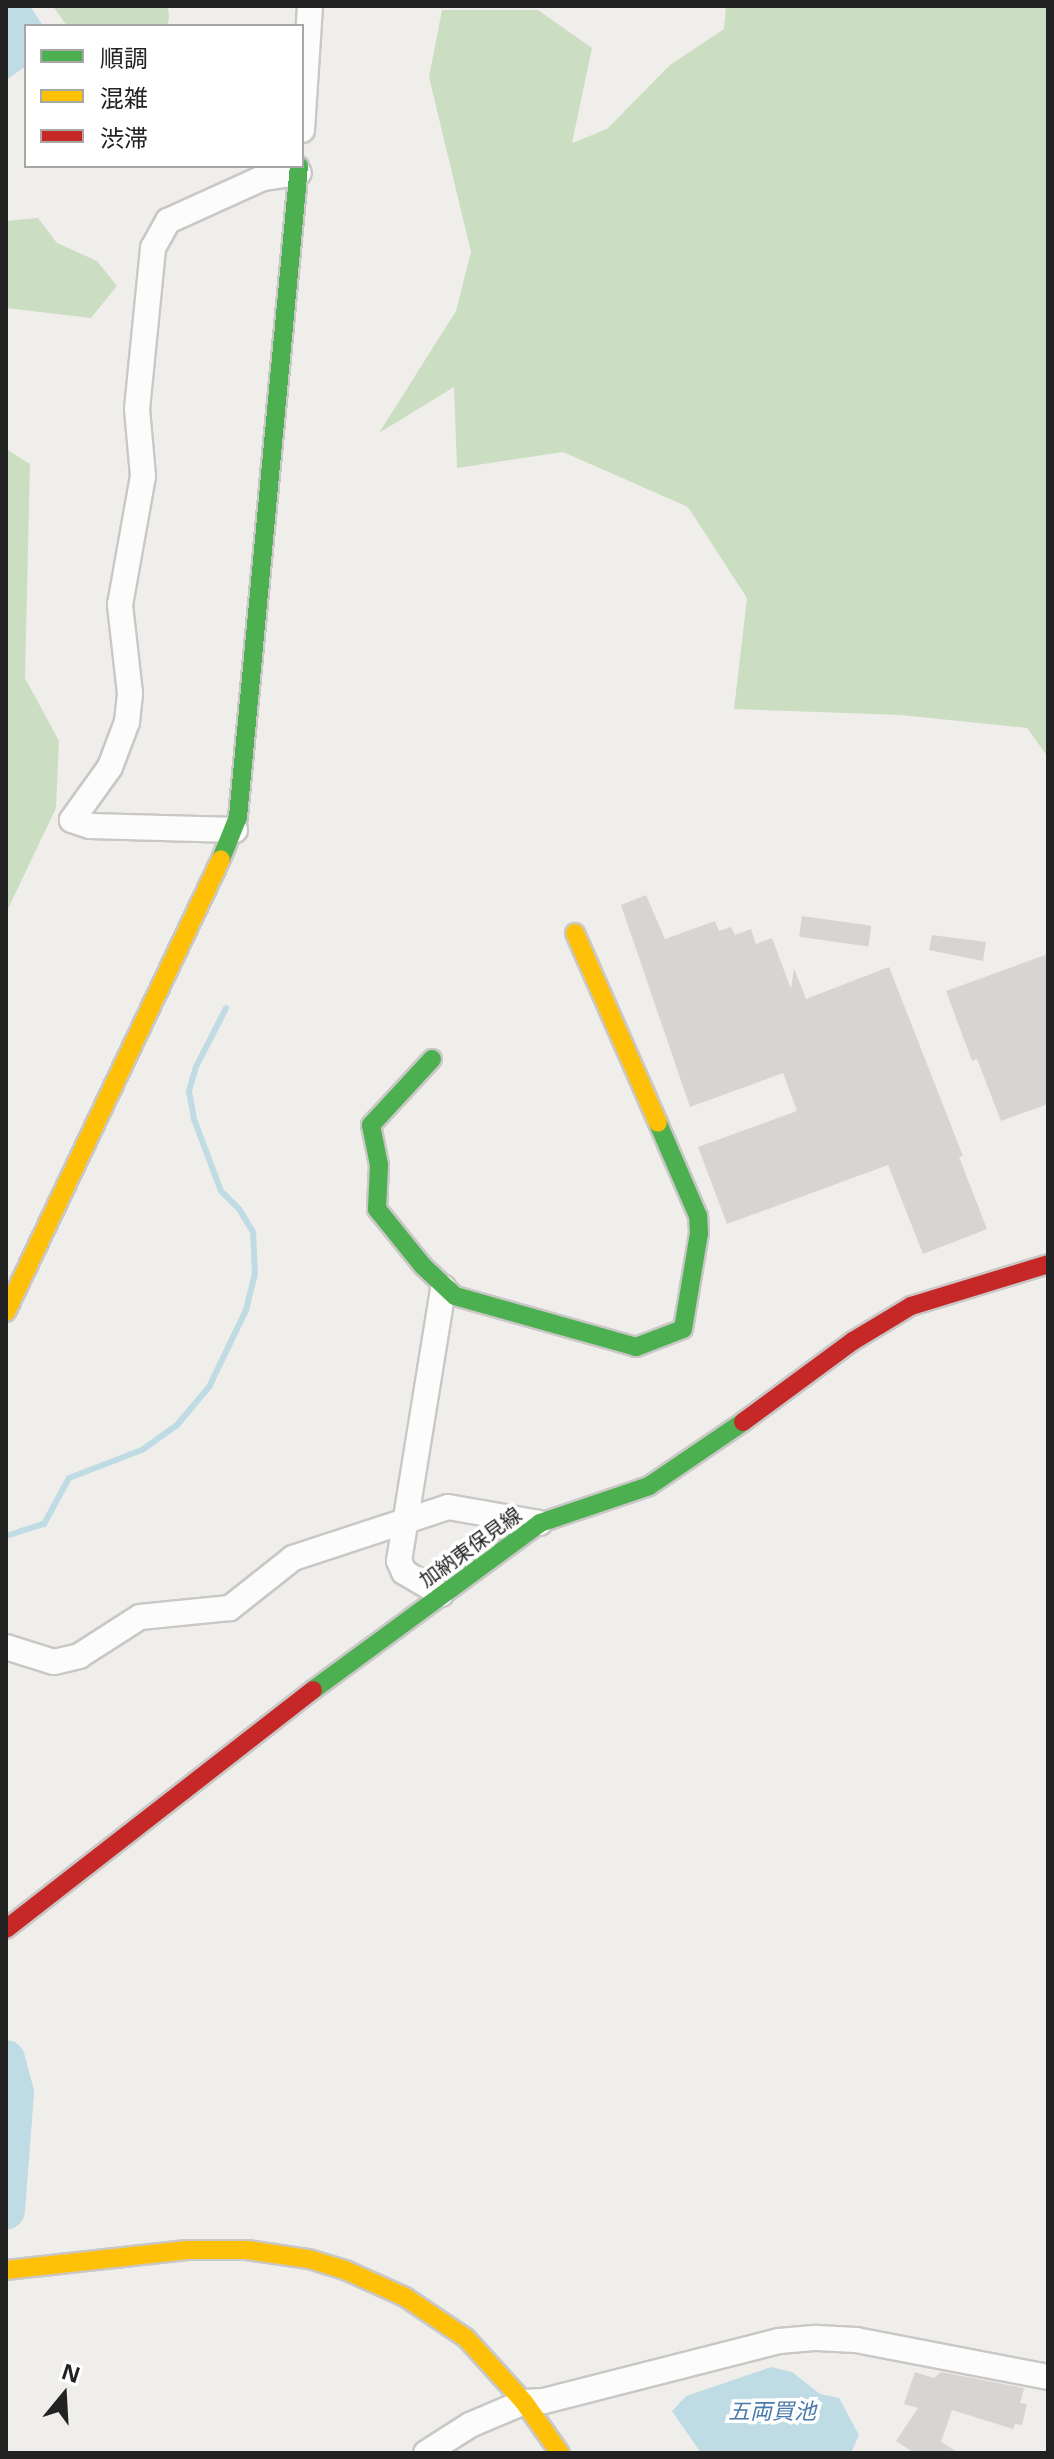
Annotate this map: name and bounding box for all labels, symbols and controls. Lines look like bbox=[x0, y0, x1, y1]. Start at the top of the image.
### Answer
legend bbox=[24, 24, 304, 168]
text: 順調 bbox=[100, 41, 148, 74]
text: 混雑 bbox=[100, 81, 148, 114]
text: 渋滞 bbox=[100, 121, 148, 154]
street label: 加納東保見線 bbox=[414, 1502, 526, 1592]
north arrow bbox=[24, 2355, 104, 2435]
text: N bbox=[58, 2355, 85, 2389]
water label: 五両買池 bbox=[728, 2398, 816, 2424]

